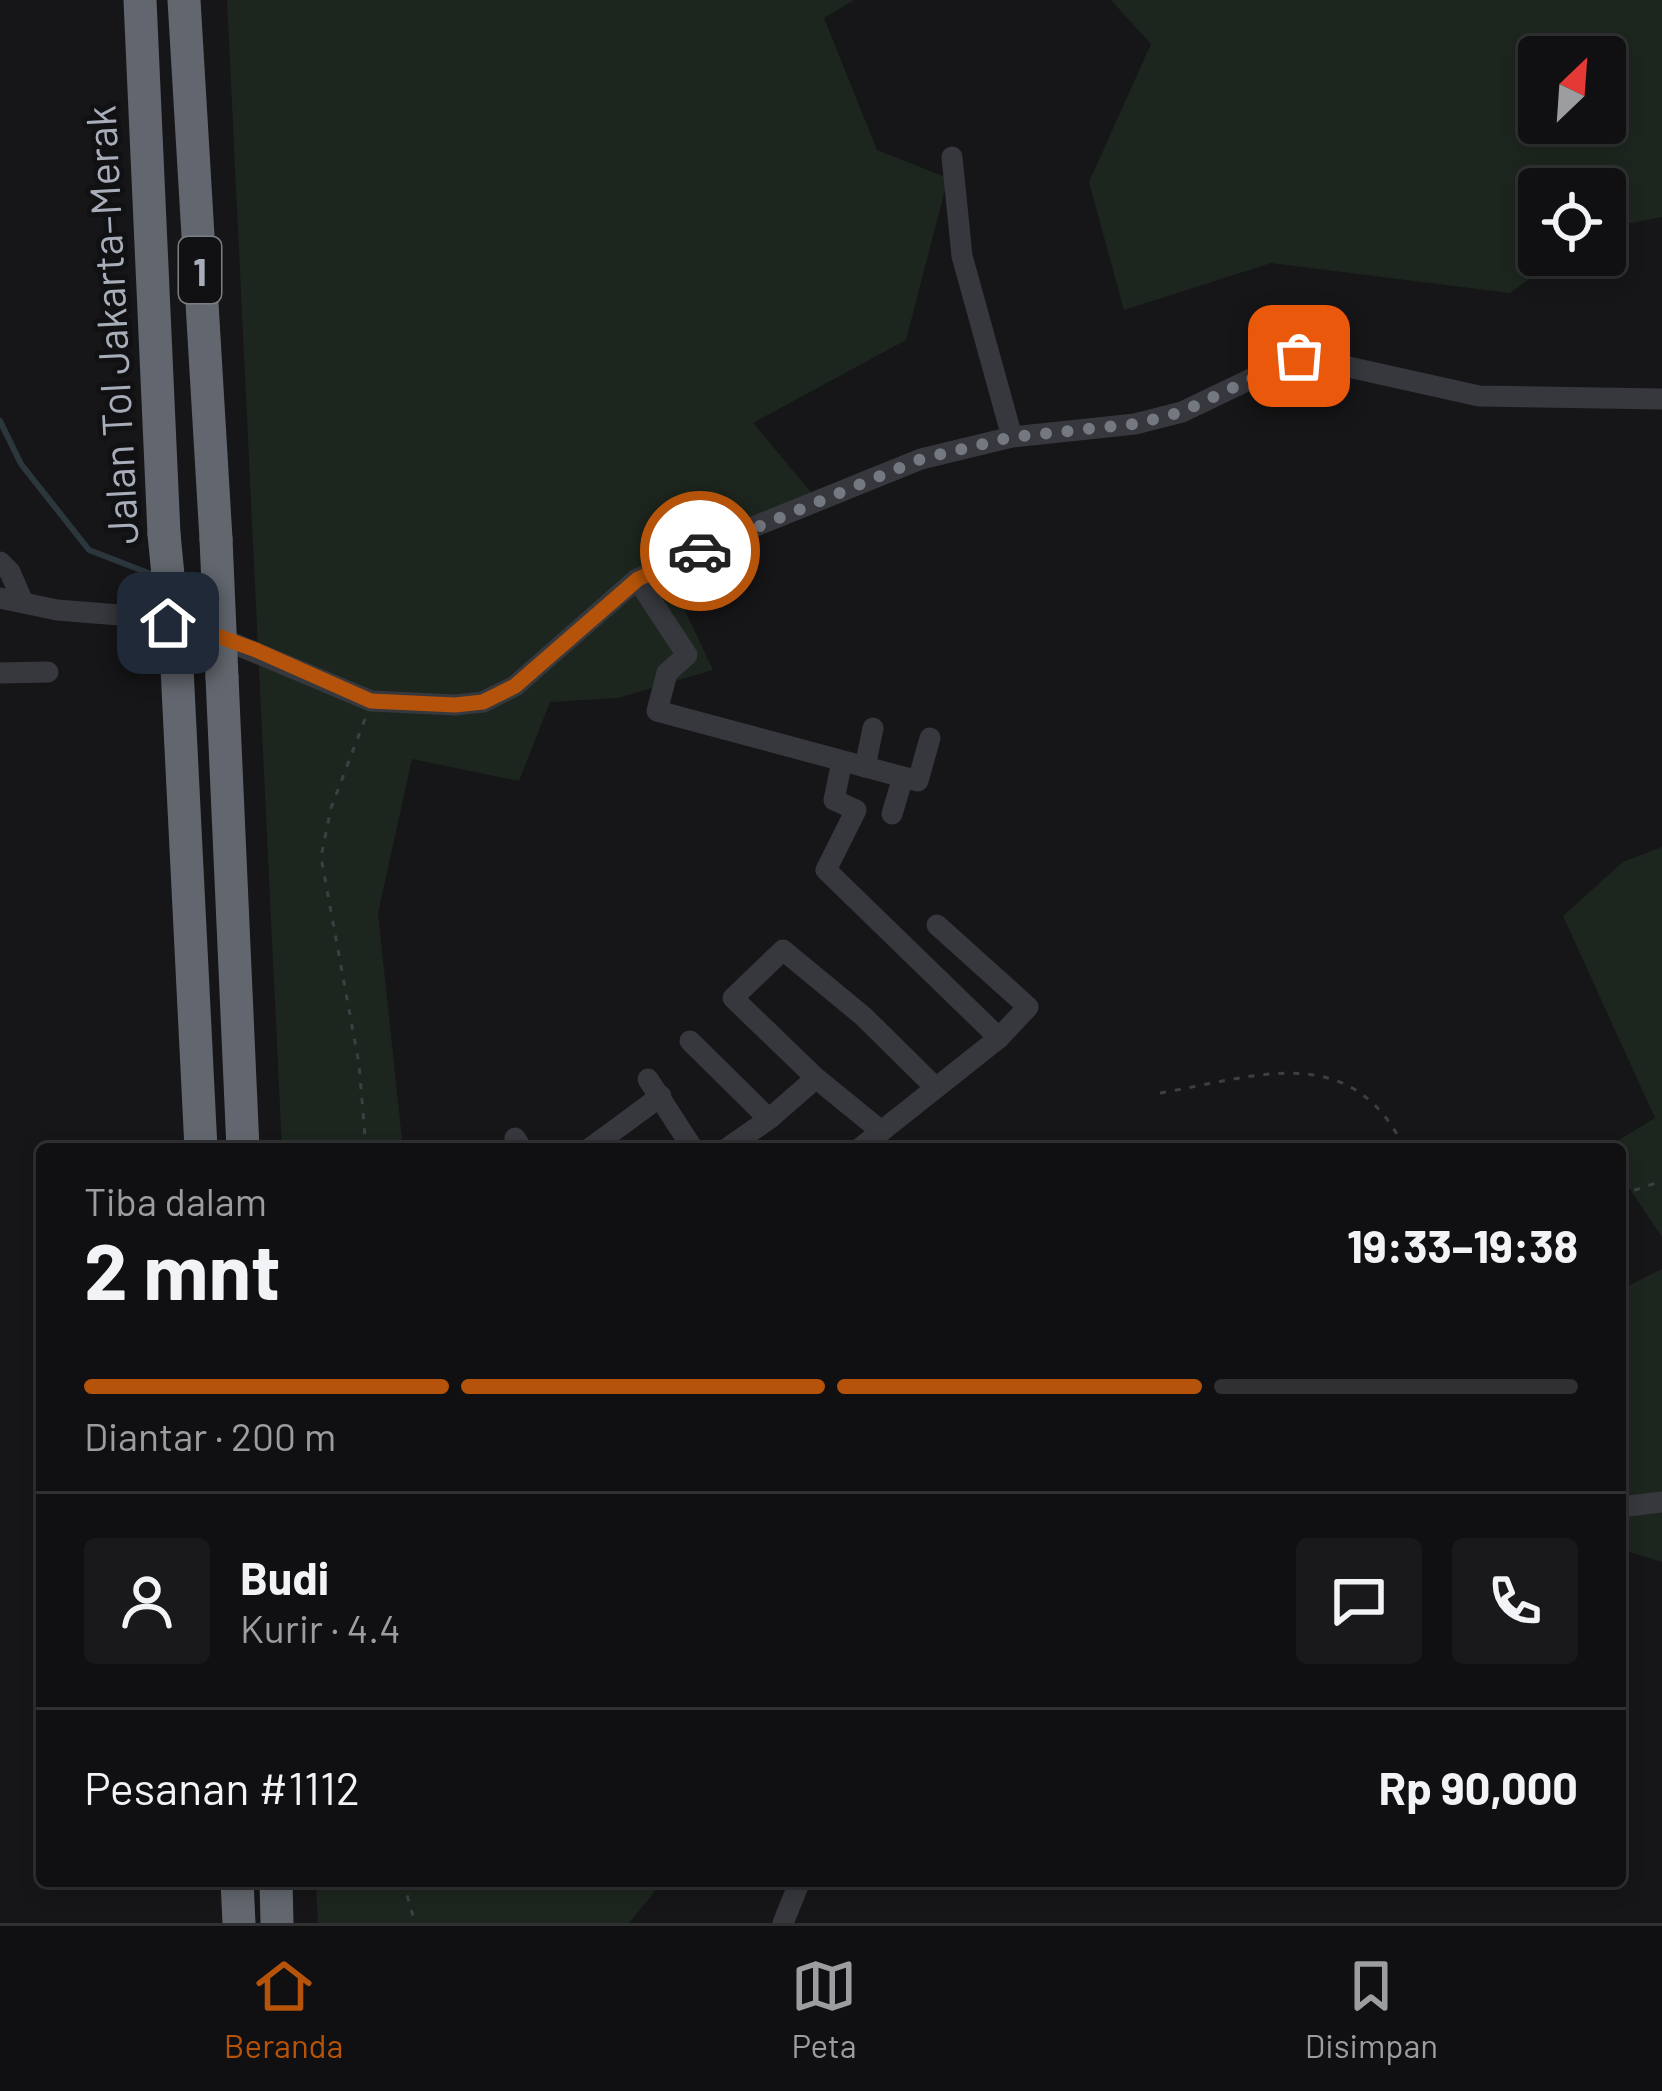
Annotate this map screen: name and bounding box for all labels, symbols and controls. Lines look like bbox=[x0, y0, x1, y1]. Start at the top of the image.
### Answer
north arrow bbox=[1518, 36, 1626, 144]
map controls bbox=[1518, 36, 1626, 276]
street label: Jalan Tol Jakarta–Merak bbox=[74, 104, 146, 546]
button: locate bbox=[1518, 168, 1626, 276]
road number: 1 bbox=[179, 237, 221, 303]
pin bbox=[1248, 305, 1350, 407]
icon: bag bbox=[1266, 323, 1332, 389]
courier bbox=[640, 491, 760, 611]
icon: car bbox=[667, 518, 733, 584]
pin bbox=[117, 572, 219, 674]
icon: home bbox=[135, 590, 201, 656]
text: Tiba dalam bbox=[84, 1177, 267, 1224]
text: 19:33–19:38 bbox=[1347, 1218, 1578, 1272]
text: 2 mnt bbox=[84, 1222, 281, 1316]
text: Diantar · 200 m bbox=[84, 1412, 336, 1459]
button: person bbox=[84, 1538, 210, 1664]
button: chat bbox=[1296, 1538, 1422, 1664]
button: phone bbox=[1452, 1538, 1578, 1664]
text: Budi bbox=[240, 1550, 329, 1604]
text: Kurir · 4.4 bbox=[240, 1604, 401, 1651]
text: Pesanan #1112 bbox=[84, 1760, 360, 1814]
text: Rp 90,000 bbox=[1379, 1760, 1578, 1814]
tab: Beranda bbox=[224, 1953, 343, 2065]
tab: Peta bbox=[791, 1953, 857, 2065]
tab: Disimpan bbox=[1305, 1953, 1438, 2065]

